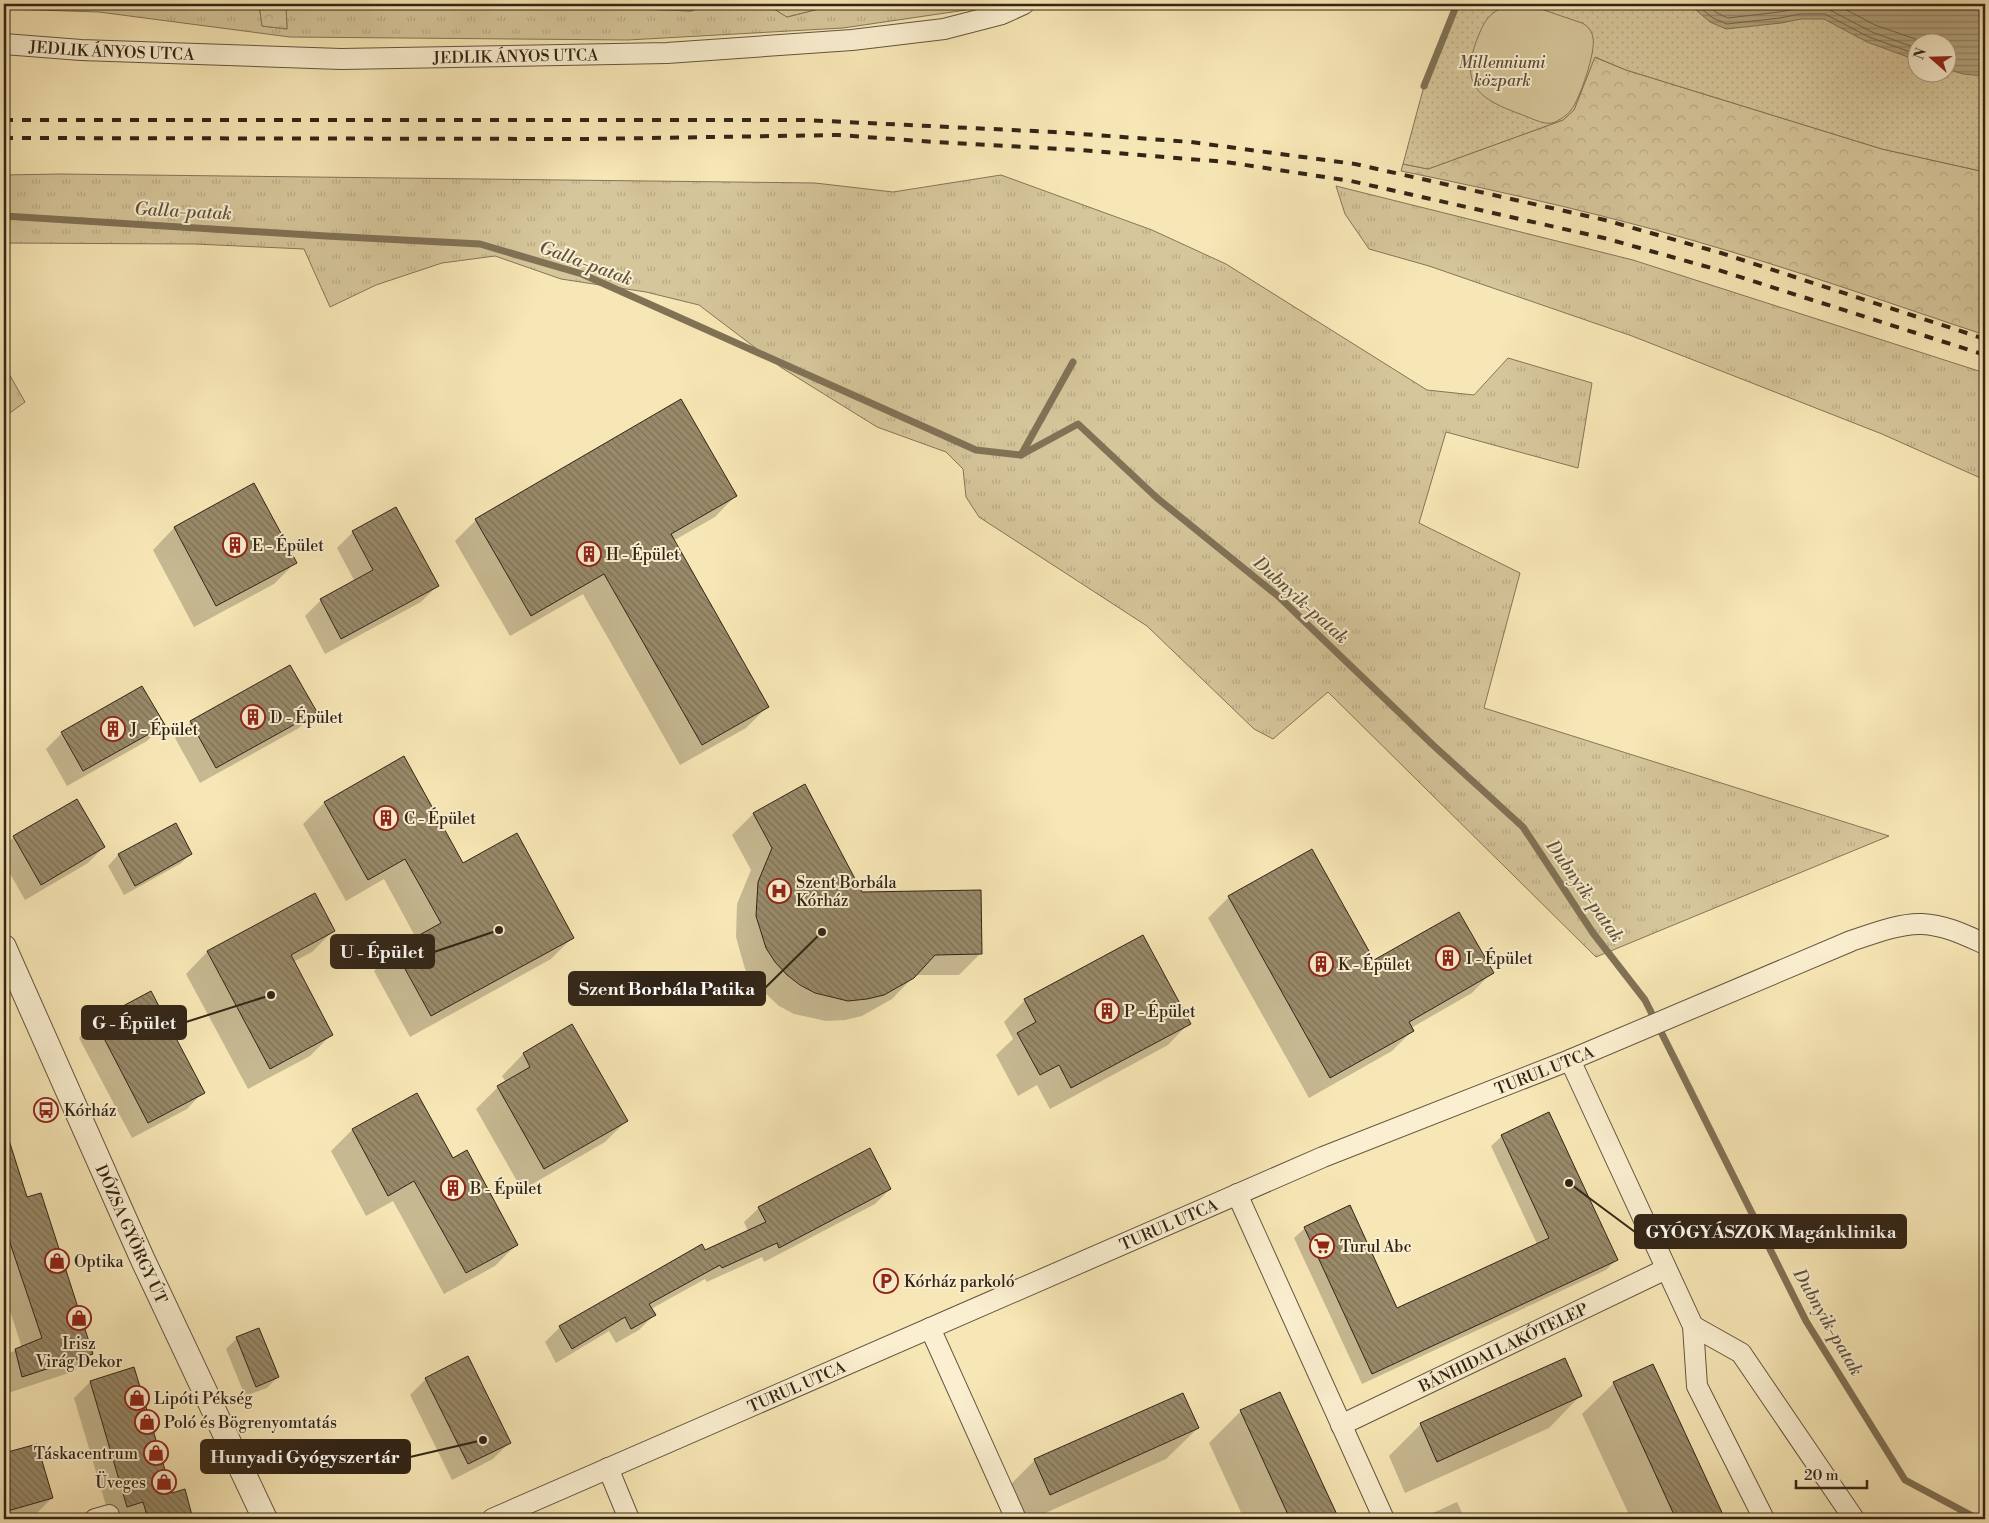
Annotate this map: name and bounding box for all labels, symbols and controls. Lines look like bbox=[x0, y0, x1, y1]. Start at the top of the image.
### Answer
north arrow bbox=[1906, 32, 1956, 82]
street label: JEDLIK ÁNYOS UTCA bbox=[27, 37, 196, 65]
street label: JEDLIK ÁNYOS UTCA bbox=[432, 45, 599, 68]
text: N bbox=[1910, 46, 1931, 62]
park label: Millenniumi közpark bbox=[1459, 53, 1545, 91]
water label: Galla-patak bbox=[134, 197, 232, 226]
water label: Galla-patak bbox=[536, 236, 636, 291]
building icon: E - Épület bbox=[222, 532, 248, 558]
place label: E - Épület bbox=[252, 534, 324, 556]
building icon: H - Épület bbox=[576, 541, 602, 567]
place label: H - Épület bbox=[606, 543, 680, 565]
water label: Dubnyik-patak bbox=[1248, 551, 1353, 649]
building icon: D - Épület bbox=[240, 704, 266, 730]
place label: D - Épület bbox=[270, 706, 344, 728]
building icon: J - Épület bbox=[100, 716, 126, 742]
place label: J - Épület bbox=[129, 718, 199, 740]
building icon: C - Épület bbox=[373, 805, 399, 831]
place label: C - Épület bbox=[404, 807, 476, 829]
water label: Dubnyik-patak bbox=[1540, 835, 1628, 947]
place label: Szent Borbála Kórház bbox=[796, 873, 897, 911]
hospital icon: Szent Borbála Kórház bbox=[766, 878, 792, 904]
callout: U - Épület bbox=[331, 935, 434, 968]
text: U - Épület bbox=[340, 941, 424, 964]
building icon: I - Épület bbox=[1435, 945, 1461, 971]
place label: I - Épület bbox=[1466, 947, 1533, 969]
building icon: K - Épület bbox=[1308, 951, 1334, 977]
place label: K - Épület bbox=[1338, 953, 1411, 975]
callout: Szent Borbála Patika bbox=[569, 972, 765, 1005]
text: Szent Borbála Patika bbox=[579, 978, 755, 1001]
building icon: P - Épület bbox=[1094, 998, 1120, 1024]
place label: P - Épület bbox=[1124, 1000, 1196, 1022]
callout: G - Épület bbox=[82, 1006, 186, 1039]
text: G - Épület bbox=[92, 1012, 177, 1035]
street label: TURUL UTCA bbox=[1492, 1042, 1598, 1100]
bus stop icon: Kórház bbox=[33, 1097, 59, 1123]
place label: Kórház bbox=[64, 1101, 117, 1121]
street label: DÓZSA GYÖRGY ÚT bbox=[91, 1162, 171, 1307]
building icon: B - Épület bbox=[440, 1175, 466, 1201]
place label: B - Épület bbox=[469, 1177, 542, 1199]
street label: TURUL UTCA bbox=[1117, 1195, 1222, 1255]
callout: GYÓGYÁSZOK Magánklinika bbox=[1635, 1215, 1906, 1248]
text: GYÓGYÁSZOK Magánklinika bbox=[1645, 1221, 1897, 1244]
supermarket icon: Turul Abc bbox=[1309, 1233, 1335, 1259]
place label: Turul Abc bbox=[1340, 1237, 1411, 1257]
shop icon: Optika bbox=[44, 1248, 70, 1274]
place label: Optika bbox=[74, 1252, 125, 1272]
water label: Dubnyik-patak bbox=[1787, 1264, 1868, 1380]
parking icon: Kórház parkoló bbox=[873, 1268, 899, 1294]
place label: Kórház parkoló bbox=[904, 1272, 1015, 1292]
street label: BÁNHIDAI LAKÓTELEP bbox=[1415, 1299, 1592, 1398]
shop icon: Irisz Virág Dekor bbox=[66, 1305, 92, 1331]
place label: Irisz Virág Dekor bbox=[35, 1334, 123, 1372]
street label: TURUL UTCA bbox=[745, 1357, 850, 1417]
shop icon: Lipóti Pékség bbox=[124, 1385, 150, 1411]
place label: Lipóti Pékség bbox=[154, 1389, 253, 1409]
shop icon: Poló és Bögrenyomtatás bbox=[134, 1409, 160, 1435]
place label: Poló és Bögrenyomtatás bbox=[164, 1413, 337, 1433]
shop icon: Táskacentrum bbox=[143, 1440, 169, 1466]
callout: Hunyadi Gyógyszertár bbox=[201, 1440, 410, 1473]
place label: Táskacentrum bbox=[34, 1444, 138, 1464]
text: Hunyadi Gyógyszertár bbox=[210, 1446, 400, 1469]
scale bar bbox=[1796, 1458, 1868, 1490]
text: 20 m bbox=[1804, 1466, 1839, 1485]
shop icon: Üveges bbox=[151, 1469, 177, 1495]
place label: Üveges bbox=[95, 1471, 146, 1493]

